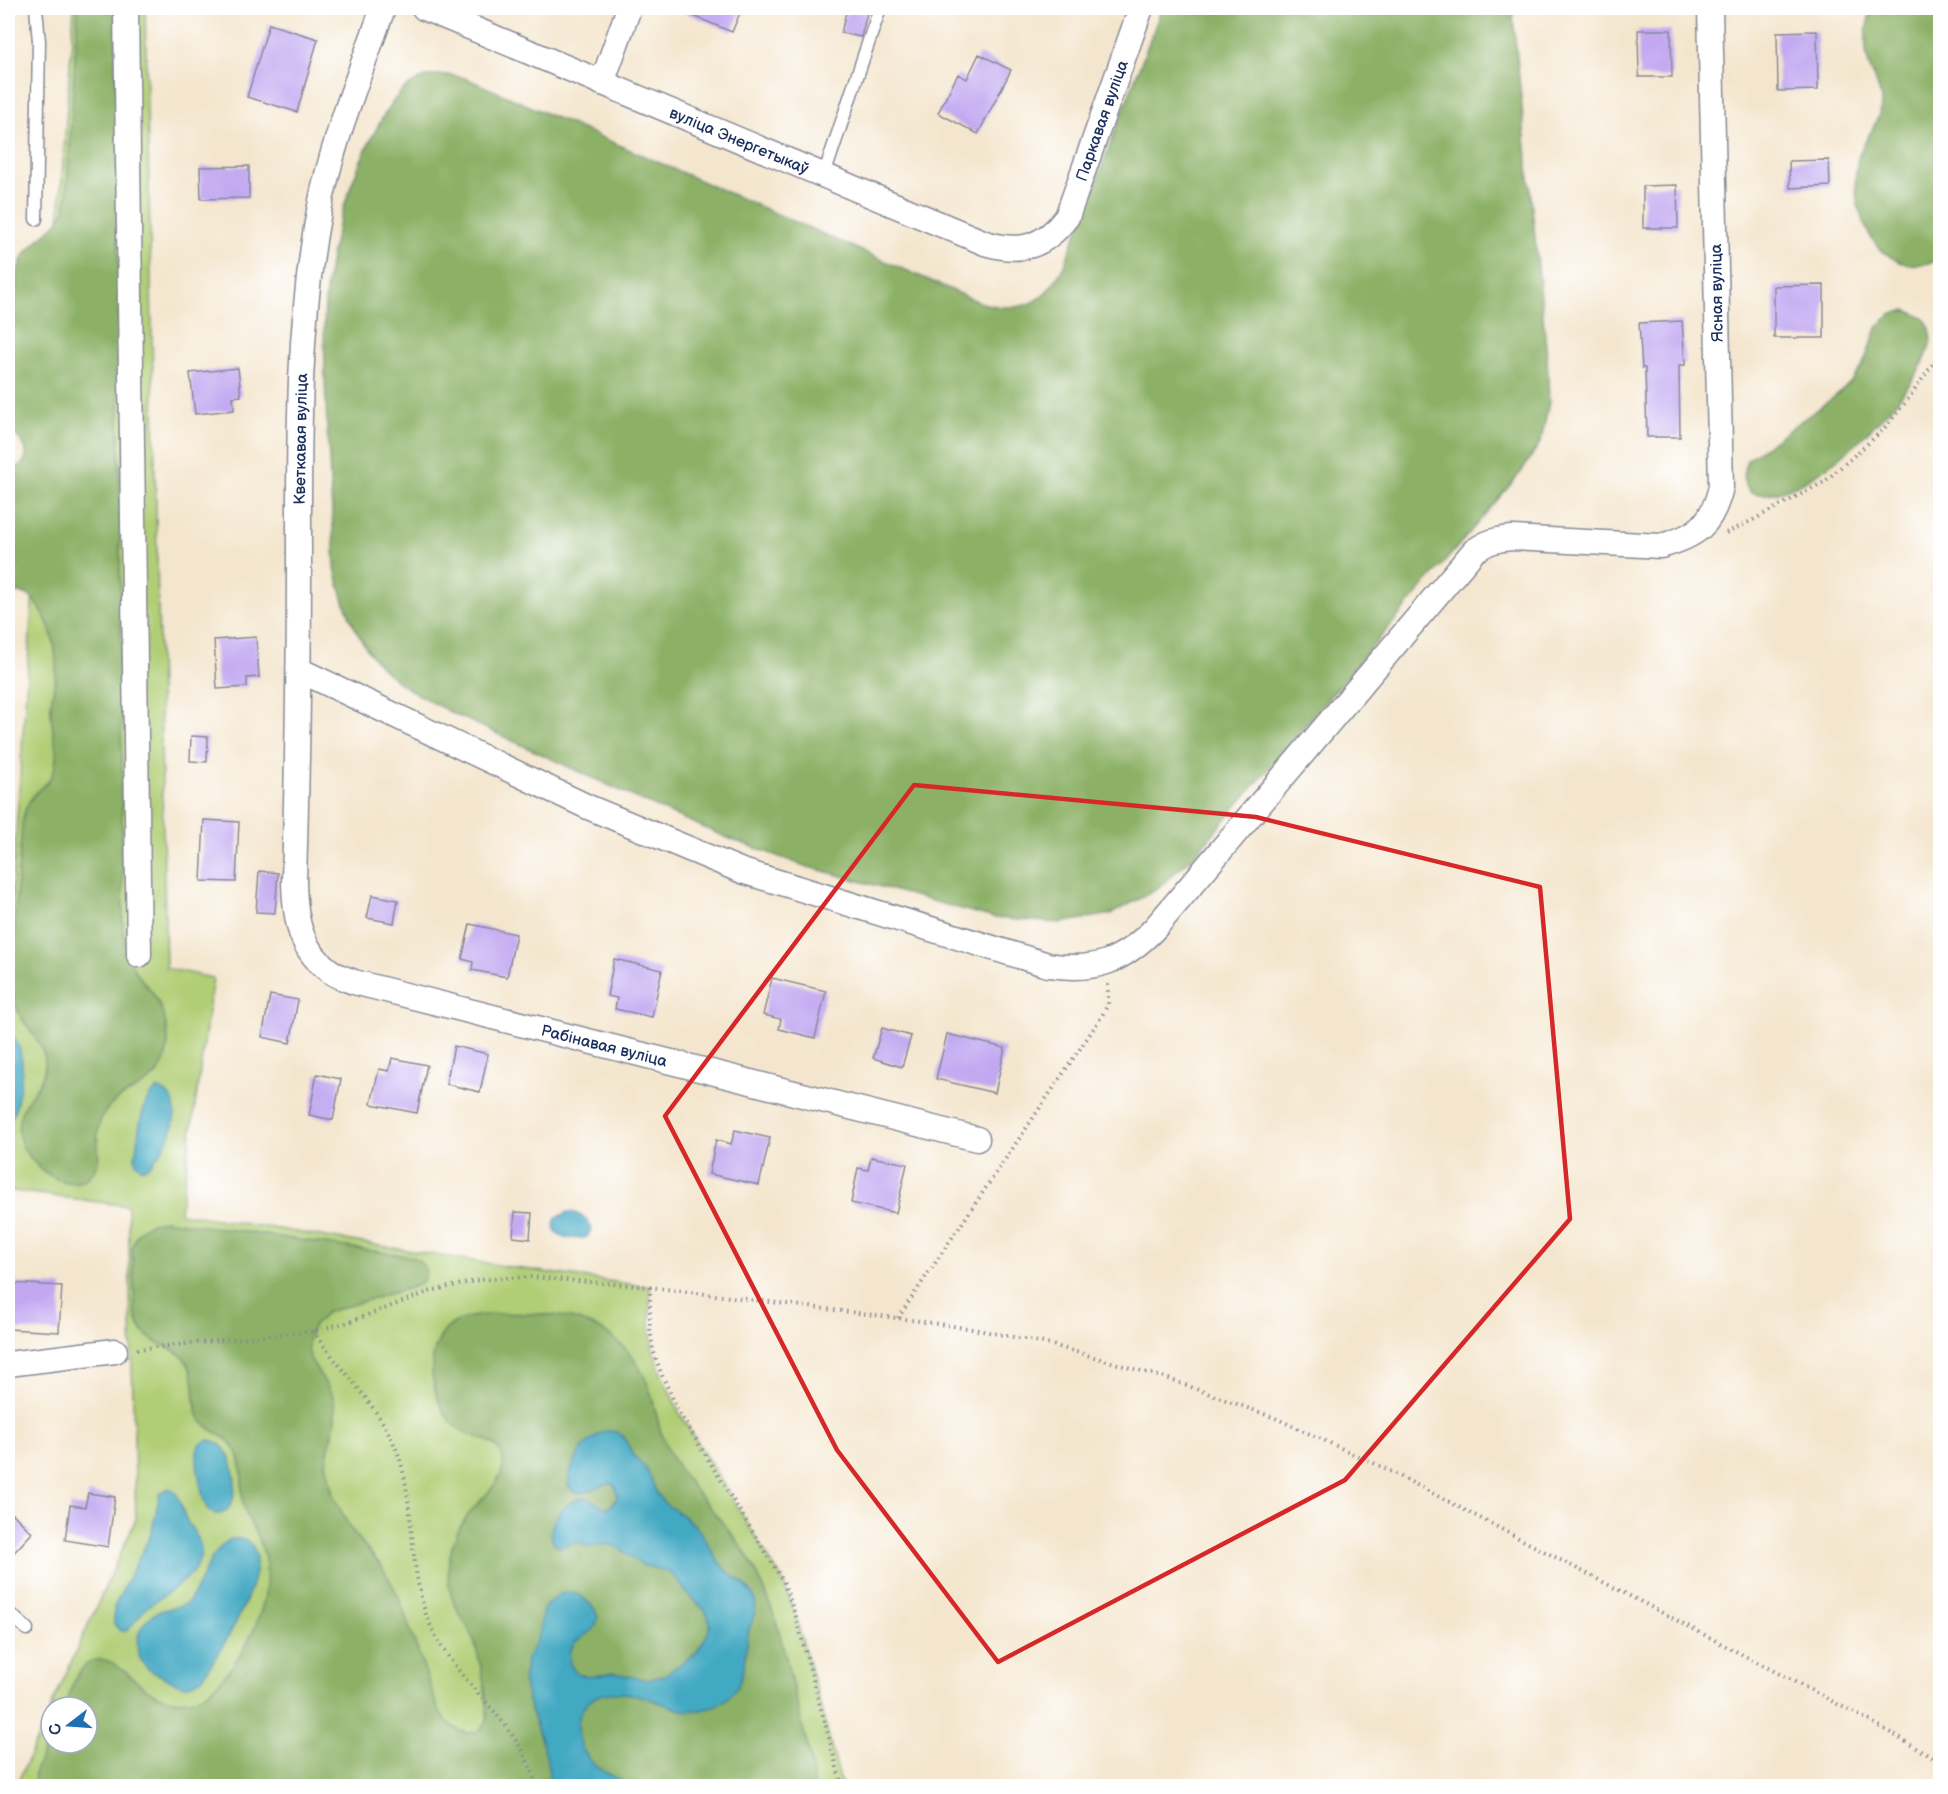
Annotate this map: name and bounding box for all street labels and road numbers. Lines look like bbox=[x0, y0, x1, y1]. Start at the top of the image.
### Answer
street label: Паркавая вуліца bbox=[1072, 57, 1133, 184]
street label: вуліца Энергетыкаў bbox=[666, 104, 812, 179]
street label: Ясная вуліца bbox=[1707, 243, 1728, 342]
street label: Кветкавая вуліца bbox=[291, 373, 312, 505]
street label: Рабінавая вуліца bbox=[539, 1021, 670, 1072]

